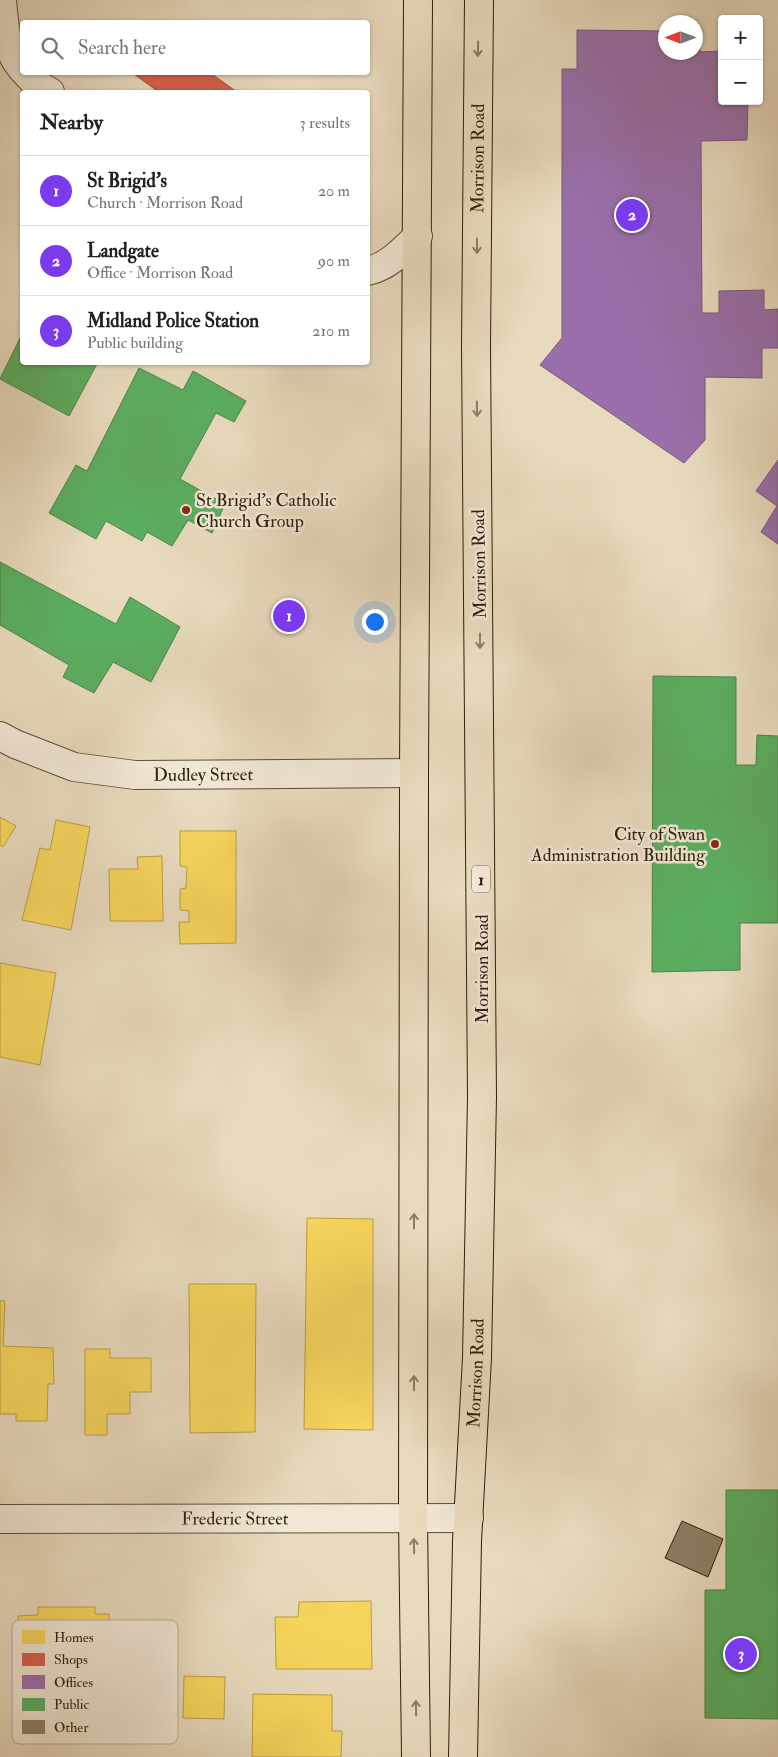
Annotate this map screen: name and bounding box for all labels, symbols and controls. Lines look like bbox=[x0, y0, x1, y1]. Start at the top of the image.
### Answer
north arrow bbox=[658, 15, 703, 60]
map controls bbox=[718, 15, 763, 105]
button: + bbox=[718, 15, 763, 60]
search box bbox=[20, 20, 370, 75]
icon: search bbox=[38, 34, 66, 62]
text: Search here bbox=[78, 36, 166, 60]
one-way arrow bbox=[473, 40, 483, 56]
button: − bbox=[718, 60, 763, 105]
street label: Morrison Road bbox=[466, 103, 490, 213]
text: Nearby bbox=[40, 109, 103, 136]
text: 3 results bbox=[299, 113, 350, 133]
text: St Brigid's bbox=[87, 169, 167, 193]
text: 1 bbox=[53, 181, 59, 201]
text: 20 m bbox=[318, 181, 350, 201]
text: Church · Morrison Road bbox=[87, 193, 243, 213]
pin: 2 bbox=[616, 196, 648, 234]
one-way arrow bbox=[472, 238, 482, 254]
text: Landgate bbox=[87, 239, 159, 263]
text: 2 bbox=[52, 251, 60, 271]
text: 90 m bbox=[318, 251, 350, 271]
text: Office · Morrison Road bbox=[87, 263, 233, 283]
text: Midland Police Station bbox=[87, 309, 259, 333]
text: 3 bbox=[53, 321, 59, 341]
text: 210 m bbox=[312, 321, 350, 341]
text: Public building bbox=[87, 333, 183, 353]
one-way arrow bbox=[472, 400, 482, 416]
place label: St Brigid's Catholic Church Group bbox=[196, 489, 336, 533]
marker: St Brigid's Catholic Church Group bbox=[180, 504, 192, 516]
street label: Morrison Road bbox=[467, 509, 492, 619]
pin: 1 bbox=[273, 597, 305, 635]
your location bbox=[362, 609, 388, 635]
one-way arrow bbox=[475, 632, 485, 649]
street label: Dudley Street bbox=[153, 763, 253, 787]
place label: City of Swan Administration Building bbox=[530, 823, 706, 867]
marker: City of Swan Administration Building bbox=[709, 838, 721, 850]
road number: 1 bbox=[472, 866, 490, 892]
street label: Morrison Road bbox=[471, 914, 494, 1024]
one-way arrow bbox=[409, 1213, 419, 1230]
street label: Morrison Road bbox=[462, 1318, 490, 1429]
one-way arrow bbox=[409, 1376, 419, 1392]
street label: Frederic Street bbox=[181, 1507, 289, 1531]
one-way arrow bbox=[409, 1538, 418, 1554]
legend bbox=[12, 1620, 178, 1744]
text: Homes bbox=[54, 1629, 94, 1646]
pin: 3 bbox=[725, 1635, 757, 1673]
text: Shops bbox=[54, 1651, 88, 1669]
text: Offices bbox=[54, 1674, 93, 1691]
text: Public bbox=[54, 1696, 89, 1713]
one-way arrow bbox=[411, 1701, 420, 1717]
text: Other bbox=[54, 1719, 89, 1736]

